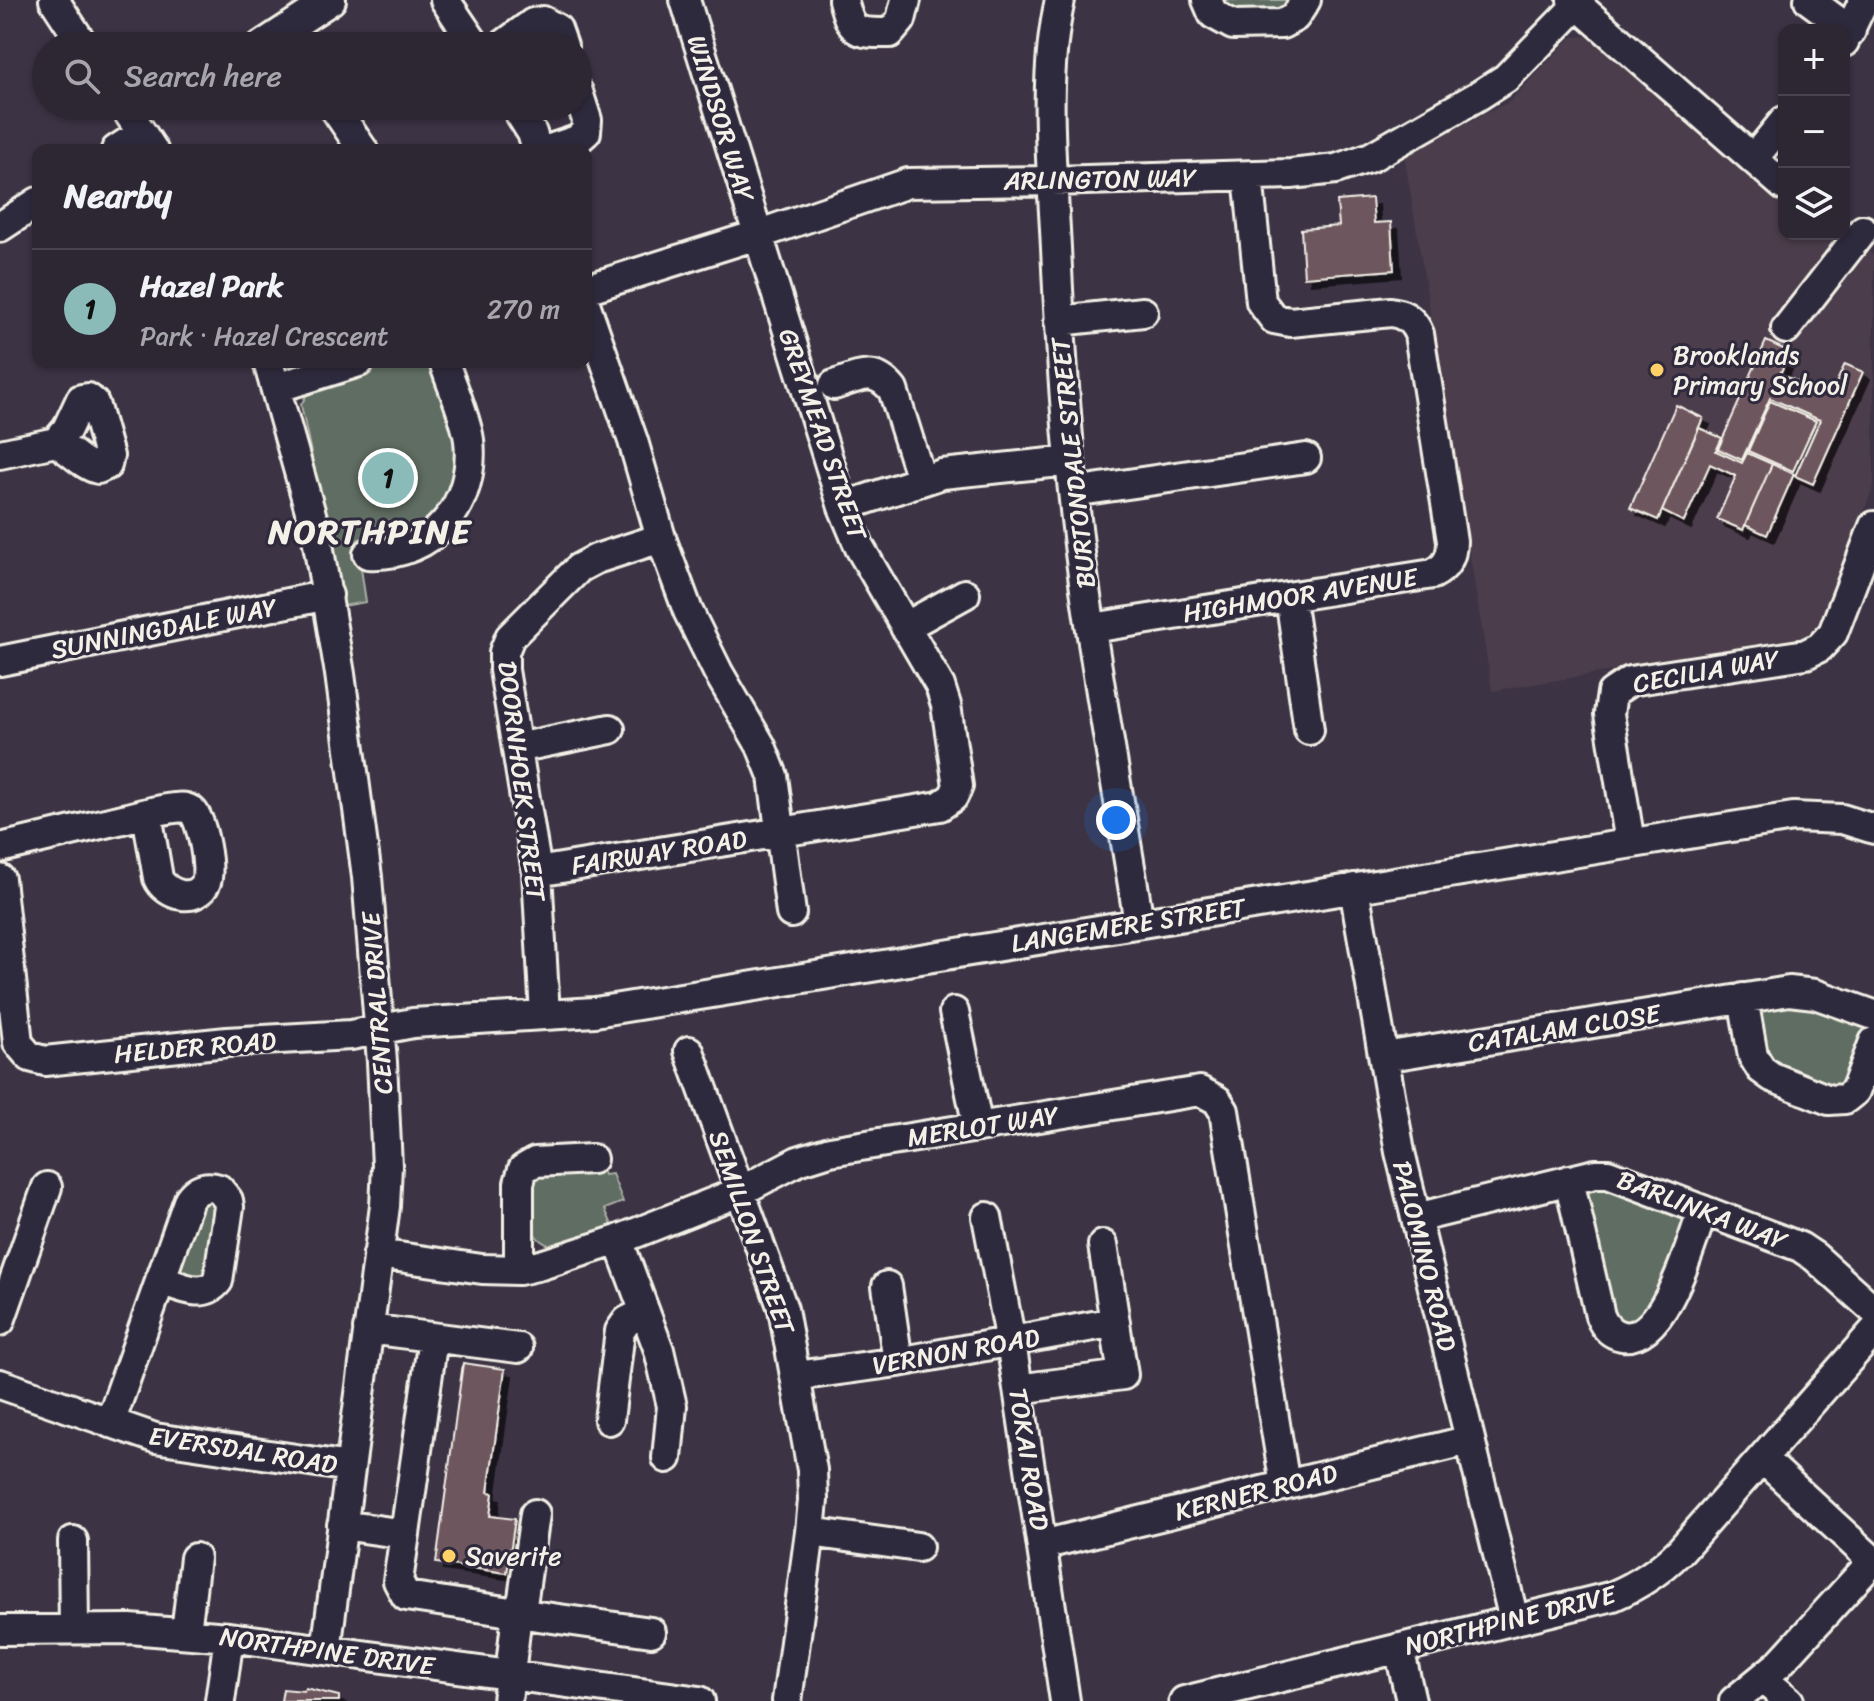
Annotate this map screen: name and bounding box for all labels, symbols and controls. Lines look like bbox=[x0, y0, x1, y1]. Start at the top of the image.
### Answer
map controls bbox=[1778, 24, 1850, 240]
button: + bbox=[1778, 24, 1850, 96]
street label: WINDSOR WAY bbox=[674, 29, 769, 208]
search box bbox=[32, 32, 592, 120]
text: Search here bbox=[124, 49, 282, 103]
icon: search bbox=[60, 54, 104, 98]
button: − bbox=[1778, 96, 1850, 168]
street label: ARLINGTON WAY bbox=[1002, 154, 1198, 204]
text: Nearby bbox=[64, 166, 172, 226]
button: layers bbox=[1778, 168, 1850, 240]
text: Hazel Park bbox=[140, 259, 283, 313]
text: 1 bbox=[84, 286, 96, 332]
text: 270 m bbox=[487, 286, 560, 332]
text: Park · Hazel Crescent bbox=[140, 313, 388, 359]
street label: GREYMEAD STREET bbox=[765, 322, 881, 548]
place label: Brooklands Primary School bbox=[1673, 332, 1848, 408]
street label: BURTONDALE STREET bbox=[1037, 334, 1109, 591]
marker: Brooklands Primary School bbox=[1648, 361, 1666, 379]
pin: 1 bbox=[362, 448, 414, 508]
district label: NORTHPINE bbox=[267, 502, 473, 562]
street label: HIGHMOOR AVENUE bbox=[1180, 554, 1422, 636]
street label: SUNNINGDALE WAY bbox=[47, 583, 282, 672]
street label: CECILIA WAY bbox=[1629, 635, 1784, 707]
street label: DOORNHOEK STREET bbox=[484, 658, 560, 906]
your location bbox=[1096, 800, 1136, 840]
street label: FAIRWAY ROAD bbox=[568, 815, 750, 889]
street label: LANGEMERE STREET bbox=[1008, 883, 1250, 966]
street label: CENTRAL DRIVE bbox=[348, 909, 406, 1096]
street label: CATALAM CLOSE bbox=[1465, 990, 1665, 1066]
street label: HELDER ROAD bbox=[112, 1017, 278, 1077]
street label: MERLOT WAY bbox=[904, 1091, 1063, 1161]
street label: SEMILLON STREET bbox=[696, 1124, 809, 1342]
street label: PALOMINO ROAD bbox=[1379, 1156, 1471, 1357]
street label: BARLINKA WAY bbox=[1610, 1156, 1795, 1264]
street label: VERNON ROAD bbox=[869, 1314, 1044, 1388]
street label: TOKAI ROAD bbox=[995, 1384, 1063, 1534]
street label: EVERSDAL ROAD bbox=[146, 1412, 341, 1488]
street label: KERNER ROAD bbox=[1170, 1449, 1343, 1534]
place label: Saverite bbox=[465, 1533, 562, 1579]
marker: Saverite bbox=[440, 1547, 458, 1565]
street label: NORTHPINE DRIVE bbox=[1400, 1571, 1622, 1668]
street label: NORTHPINE DRIVE bbox=[217, 1613, 439, 1689]

